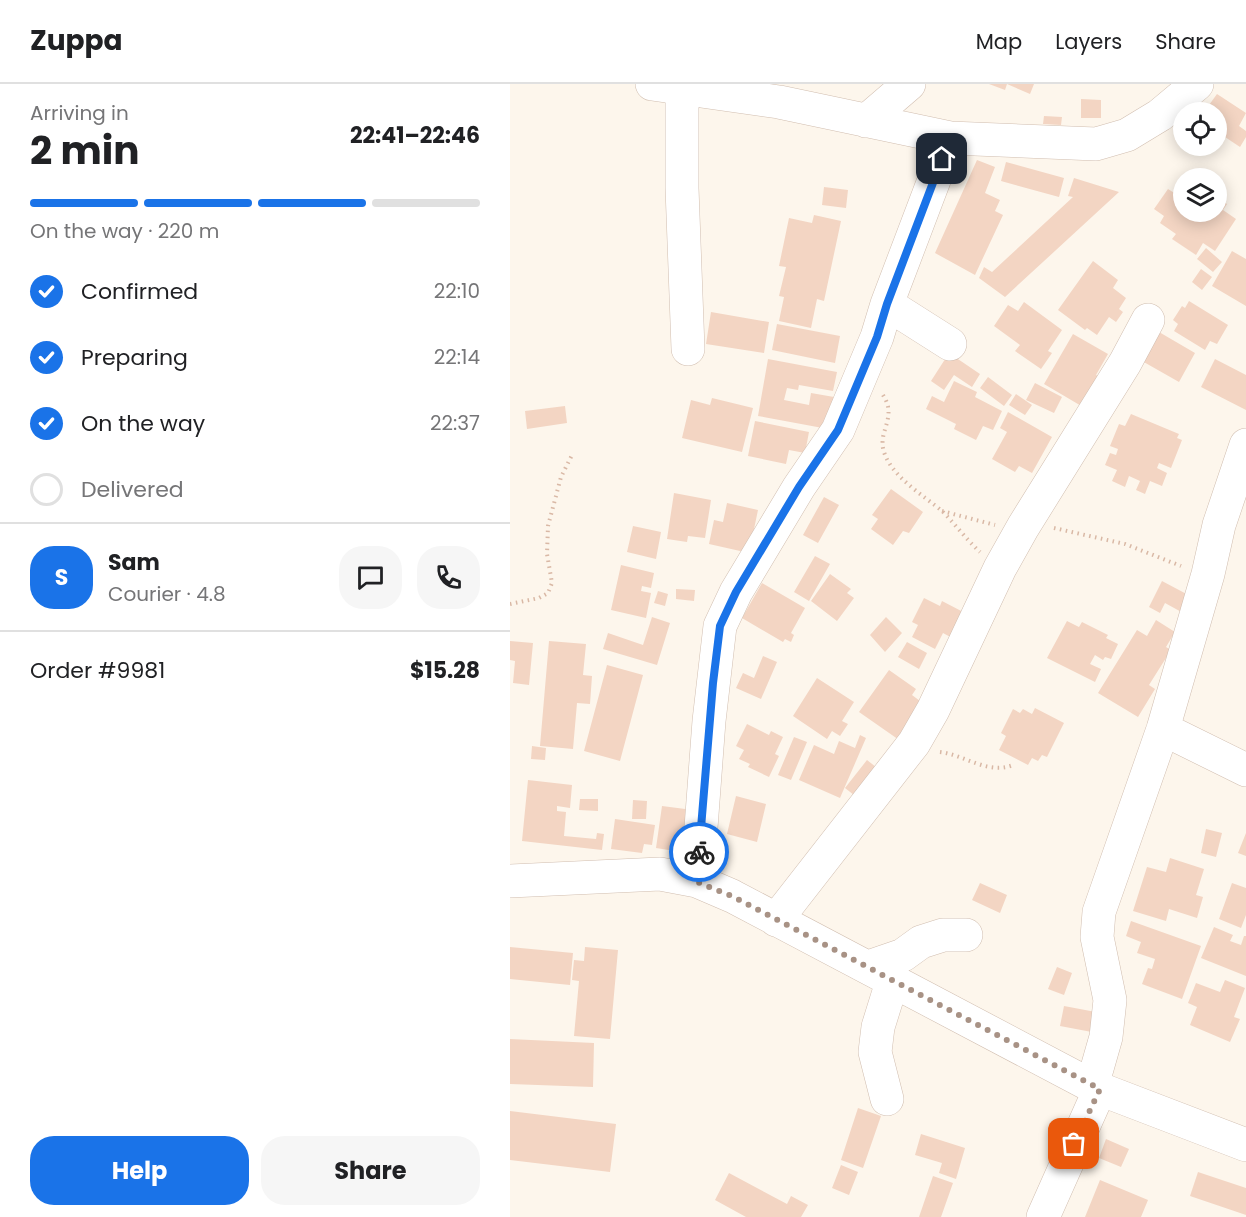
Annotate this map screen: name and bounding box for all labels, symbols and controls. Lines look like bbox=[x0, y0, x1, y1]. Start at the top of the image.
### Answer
text: Zuppa bbox=[30, 21, 123, 60]
text: Map bbox=[976, 27, 1022, 56]
text: Layers bbox=[1055, 27, 1122, 56]
text: Share bbox=[1155, 27, 1216, 56]
text: Arriving in bbox=[30, 99, 129, 127]
map controls bbox=[1173, 102, 1227, 222]
button: locate bbox=[1173, 102, 1227, 156]
text: 22:41–22:46 bbox=[350, 120, 480, 151]
text: 2 min bbox=[30, 123, 140, 178]
pin bbox=[916, 133, 967, 184]
icon: home bbox=[925, 142, 958, 175]
button: layers bbox=[1173, 168, 1227, 222]
text: On the way · 220 m bbox=[30, 217, 219, 245]
icon: check bbox=[30, 275, 63, 308]
text: Confirmed bbox=[81, 276, 198, 307]
text: 22:10 bbox=[434, 277, 480, 305]
icon: check bbox=[30, 341, 63, 374]
text: Preparing bbox=[81, 342, 188, 373]
text: 22:14 bbox=[434, 343, 480, 371]
icon: check bbox=[30, 407, 63, 440]
text: On the way bbox=[81, 408, 205, 439]
text: 22:37 bbox=[430, 409, 480, 437]
text: Delivered bbox=[81, 474, 184, 505]
button: chat bbox=[339, 546, 402, 609]
button: phone bbox=[417, 546, 480, 609]
text: Sam bbox=[108, 547, 160, 578]
text: S bbox=[55, 562, 68, 593]
text: Courier · 4.8 bbox=[108, 580, 226, 608]
text: Order #9981 bbox=[30, 655, 165, 686]
text: $15.28 bbox=[410, 655, 480, 686]
courier bbox=[669, 822, 729, 882]
icon: bike bbox=[683, 836, 716, 869]
pin bbox=[1048, 1118, 1099, 1169]
icon: bag bbox=[1057, 1127, 1090, 1160]
button: Help bbox=[30, 1136, 249, 1205]
button: Share bbox=[261, 1136, 480, 1205]

